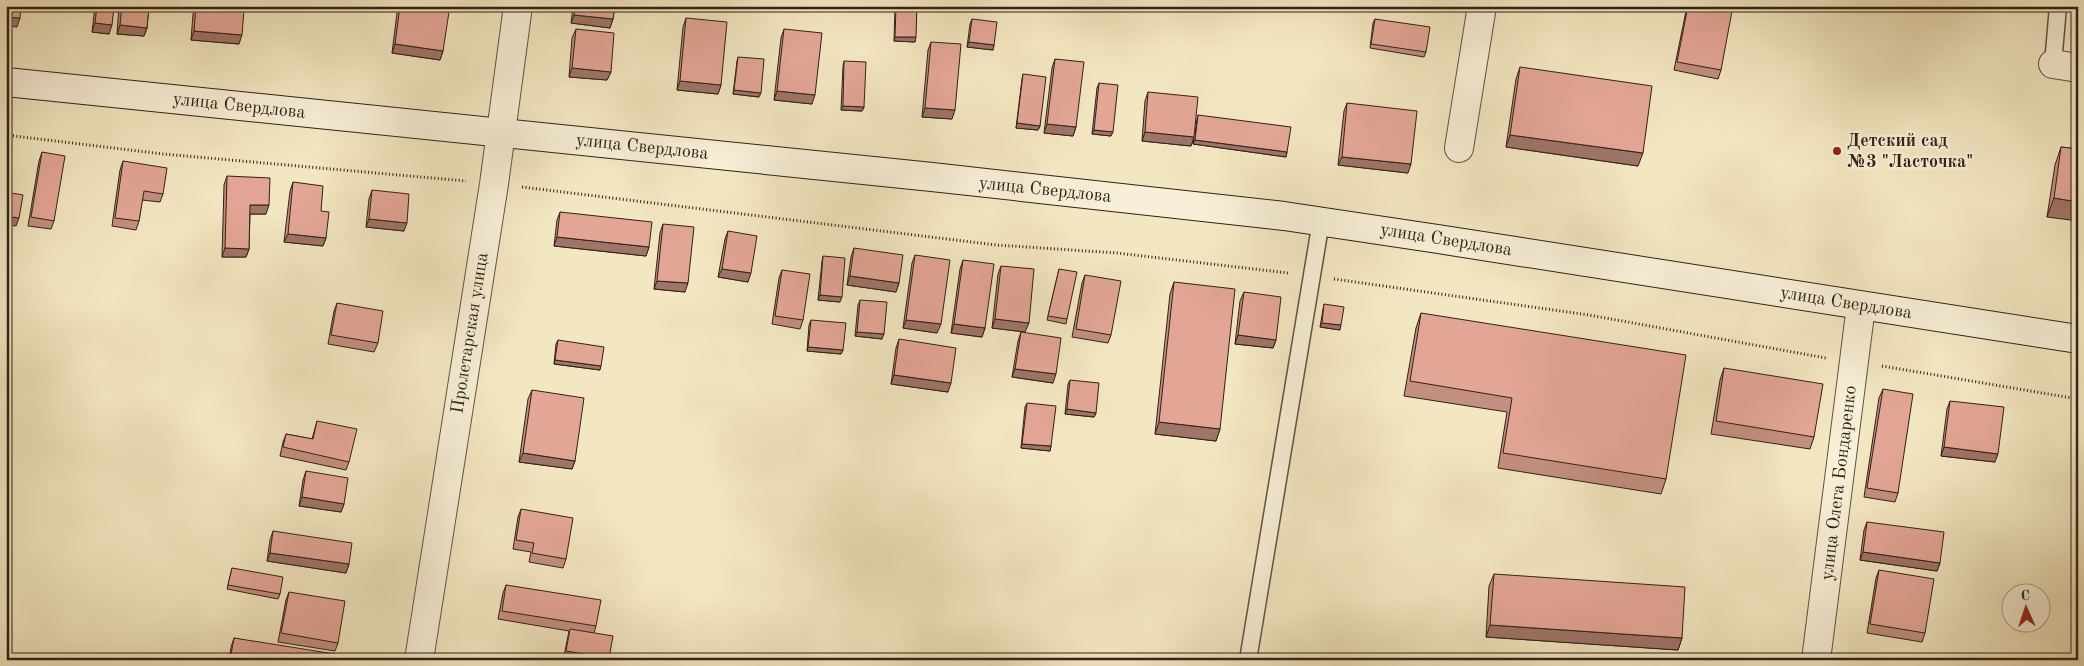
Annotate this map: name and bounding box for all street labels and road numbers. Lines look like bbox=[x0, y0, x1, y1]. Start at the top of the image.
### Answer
street label: улица Свердлова bbox=[172, 90, 306, 122]
street label: улица Свердлова bbox=[575, 131, 709, 163]
street label: улица Свердлова bbox=[978, 174, 1112, 206]
street label: улица Свердлова bbox=[1379, 221, 1513, 259]
street label: Пролетарская улица bbox=[448, 251, 492, 415]
street label: улица Свердлова bbox=[1779, 284, 1913, 322]
street label: улица Олега Бондаренко bbox=[1818, 384, 1860, 582]

